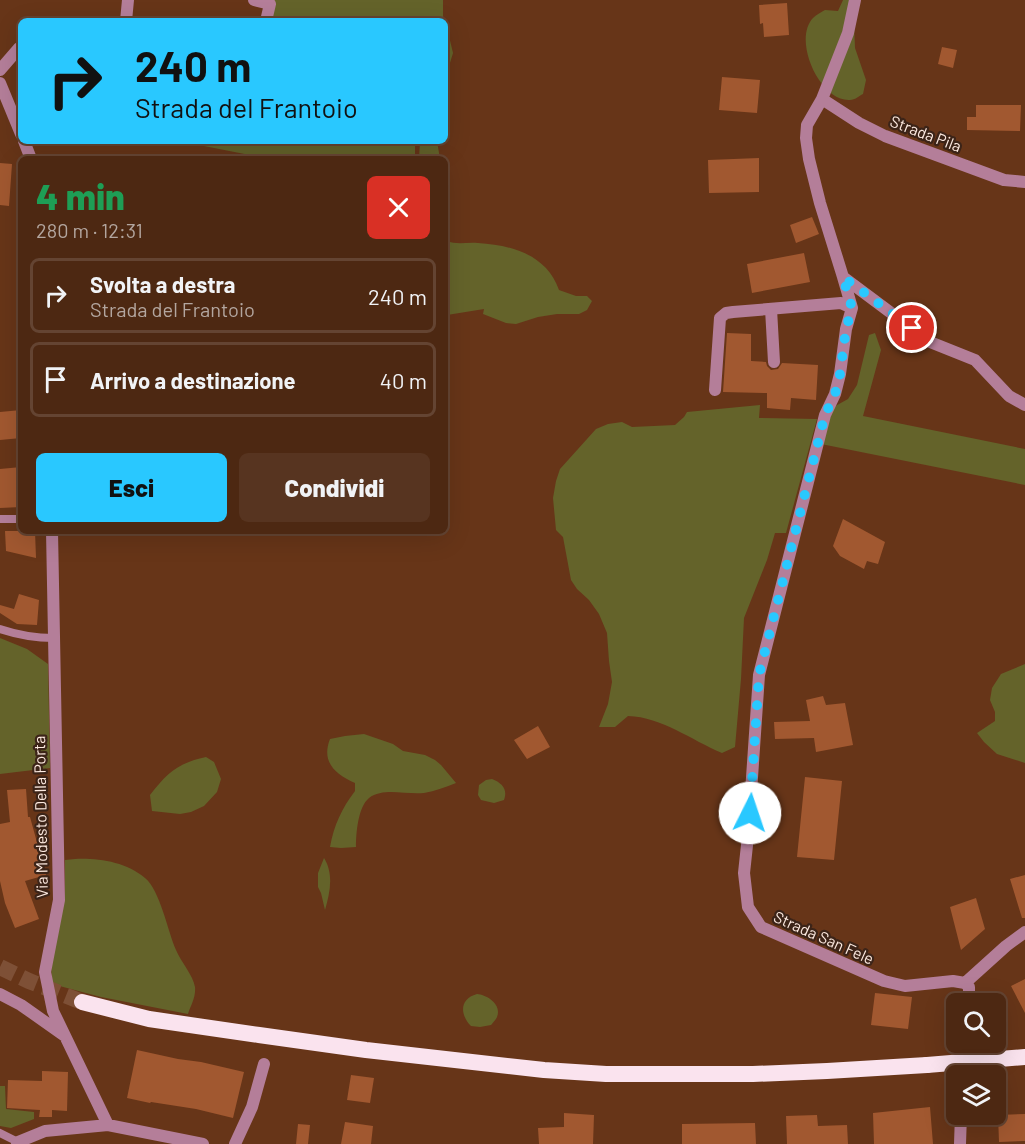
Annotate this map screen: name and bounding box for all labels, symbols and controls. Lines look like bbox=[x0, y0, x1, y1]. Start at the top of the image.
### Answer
text: 240 m bbox=[135, 40, 251, 90]
icon: right bbox=[36, 42, 114, 120]
text: Strada del Frantoio bbox=[135, 91, 358, 123]
street label: Strada Pila bbox=[888, 111, 964, 155]
text: 4 min bbox=[36, 174, 125, 217]
button: close bbox=[367, 176, 430, 239]
text: 280 m · 12:31 bbox=[36, 218, 143, 242]
text: Svolta a destra bbox=[90, 271, 235, 297]
icon: right bbox=[39, 279, 72, 312]
text: 240 m bbox=[368, 283, 427, 309]
text: Strada del Frantoio bbox=[90, 297, 255, 321]
pin bbox=[886, 302, 937, 353]
icon: arrive bbox=[895, 311, 928, 344]
icon: arrive bbox=[39, 363, 72, 396]
text: Arrivo a destinazione bbox=[90, 367, 296, 393]
text: 40 m bbox=[380, 367, 427, 393]
button: Esci bbox=[36, 453, 227, 522]
button: Condividi bbox=[239, 453, 430, 522]
street label: Via Modesto Della Porta bbox=[29, 736, 51, 898]
position arrow bbox=[718, 781, 782, 845]
street label: Strada San Fele bbox=[771, 906, 877, 968]
map controls bbox=[946, 993, 1006, 1125]
button: search bbox=[946, 993, 1006, 1053]
button: layers bbox=[946, 1065, 1006, 1125]

